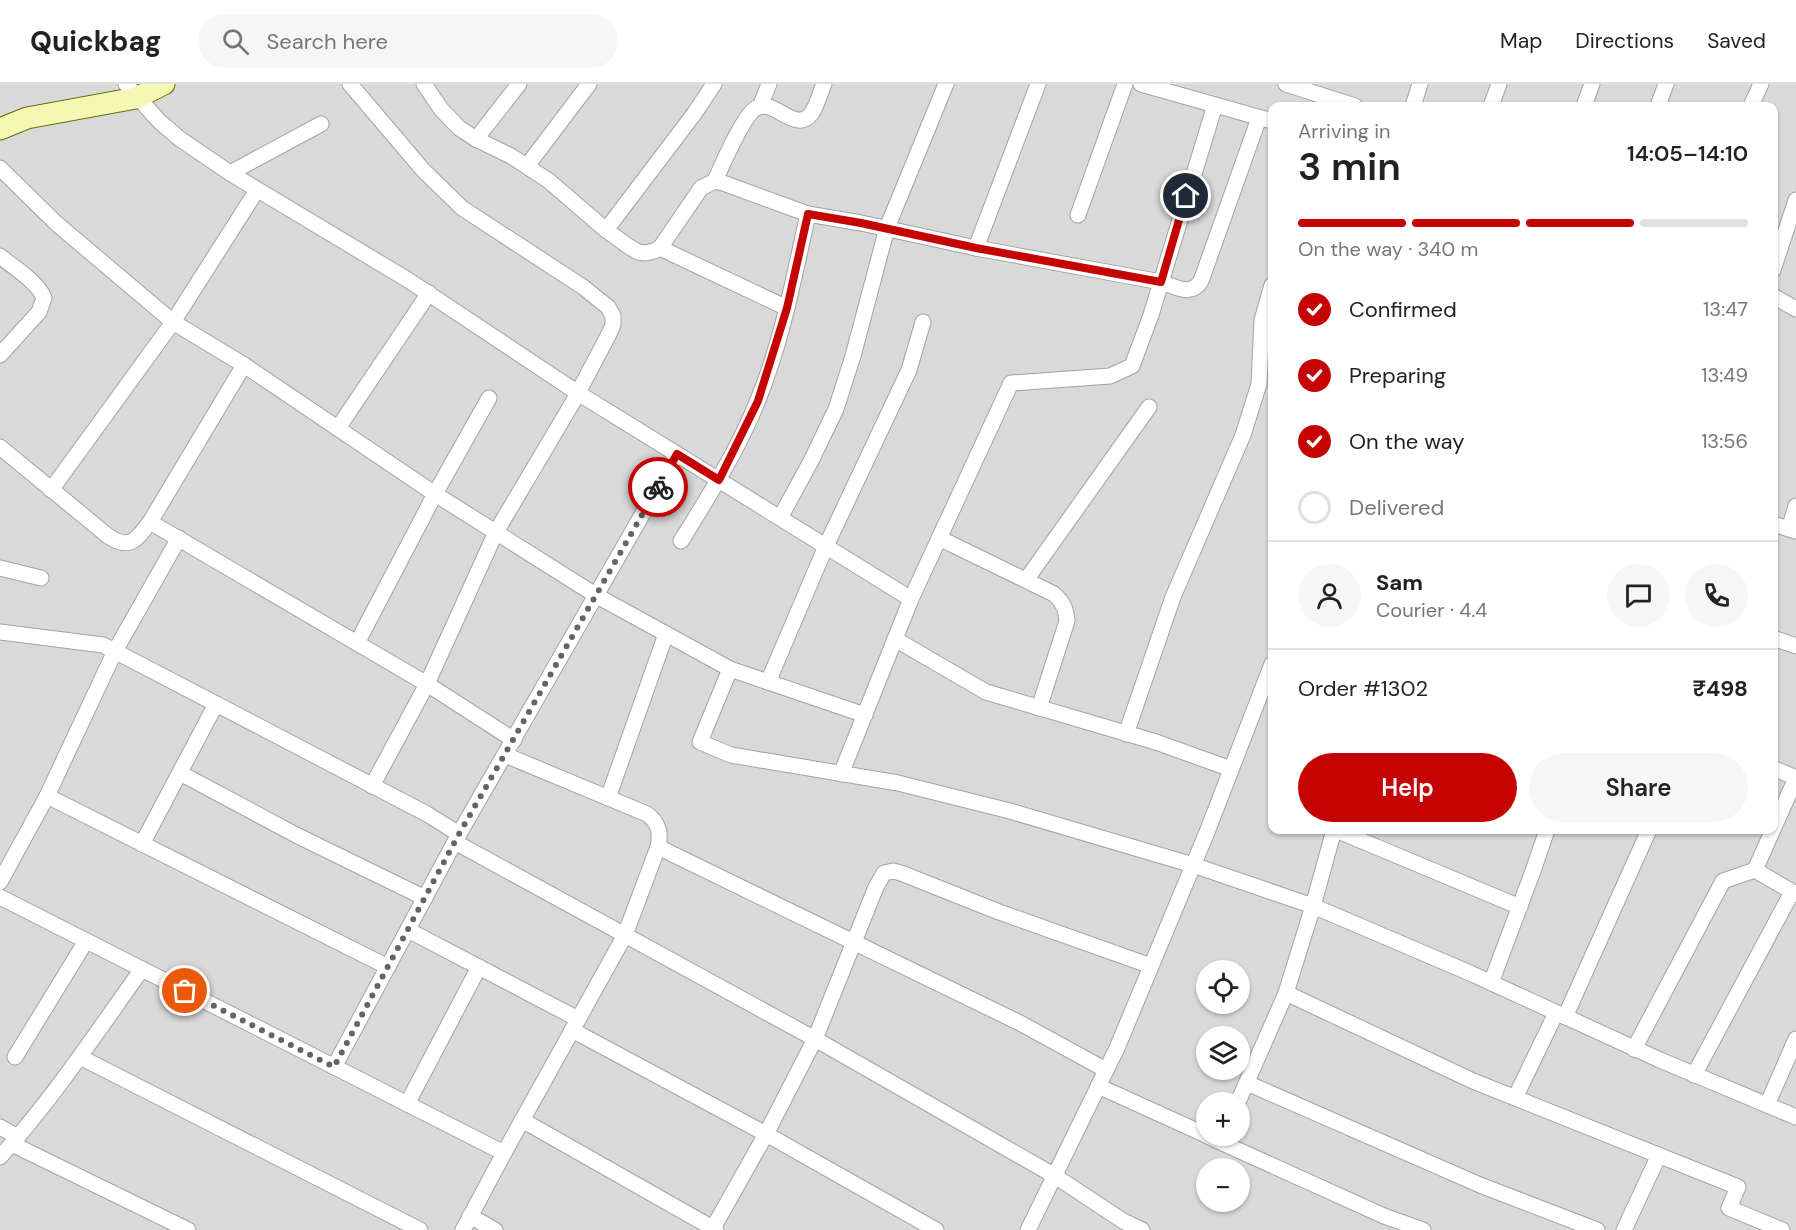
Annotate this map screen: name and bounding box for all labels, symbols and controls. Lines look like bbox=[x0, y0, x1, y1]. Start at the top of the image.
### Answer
search box bbox=[198, 14, 618, 68]
text: Quickbag bbox=[30, 23, 162, 60]
icon: search bbox=[219, 25, 252, 58]
text: Search here bbox=[267, 27, 388, 56]
text: Map bbox=[1500, 27, 1542, 55]
text: Directions bbox=[1575, 27, 1674, 55]
text: Saved bbox=[1707, 27, 1766, 55]
text: Arriving in bbox=[1298, 118, 1390, 144]
text: 14:05–14:10 bbox=[1627, 139, 1748, 168]
text: 3 min bbox=[1298, 141, 1401, 192]
pin bbox=[1160, 170, 1211, 221]
icon: home bbox=[1169, 179, 1202, 212]
text: On the way · 340 m bbox=[1298, 236, 1478, 262]
icon: check bbox=[1298, 293, 1331, 326]
text: Confirmed bbox=[1349, 295, 1457, 324]
text: 13:47 bbox=[1703, 296, 1748, 322]
icon: check bbox=[1298, 359, 1331, 392]
text: Preparing bbox=[1349, 361, 1446, 390]
text: 13:49 bbox=[1701, 362, 1748, 388]
icon: check bbox=[1298, 425, 1331, 458]
text: On the way bbox=[1349, 427, 1464, 456]
text: 13:56 bbox=[1701, 428, 1748, 454]
courier bbox=[628, 457, 688, 517]
icon: bike bbox=[642, 471, 675, 504]
text: Delivered bbox=[1349, 493, 1444, 522]
button: person bbox=[1298, 564, 1361, 627]
button: chat bbox=[1607, 564, 1670, 627]
button: phone bbox=[1685, 564, 1748, 627]
text: Sam bbox=[1376, 568, 1423, 597]
text: Courier · 4.4 bbox=[1376, 597, 1487, 623]
text: Order #1302 bbox=[1298, 674, 1428, 703]
text: ₹498 bbox=[1692, 674, 1748, 703]
button: Help bbox=[1298, 753, 1517, 822]
button: Share bbox=[1529, 753, 1748, 822]
map controls bbox=[1196, 960, 1250, 1212]
button: locate bbox=[1196, 960, 1250, 1014]
pin bbox=[159, 965, 210, 1016]
icon: bag bbox=[168, 974, 201, 1007]
button: layers bbox=[1196, 1026, 1250, 1080]
button: + bbox=[1196, 1092, 1250, 1146]
button: − bbox=[1196, 1158, 1250, 1212]

